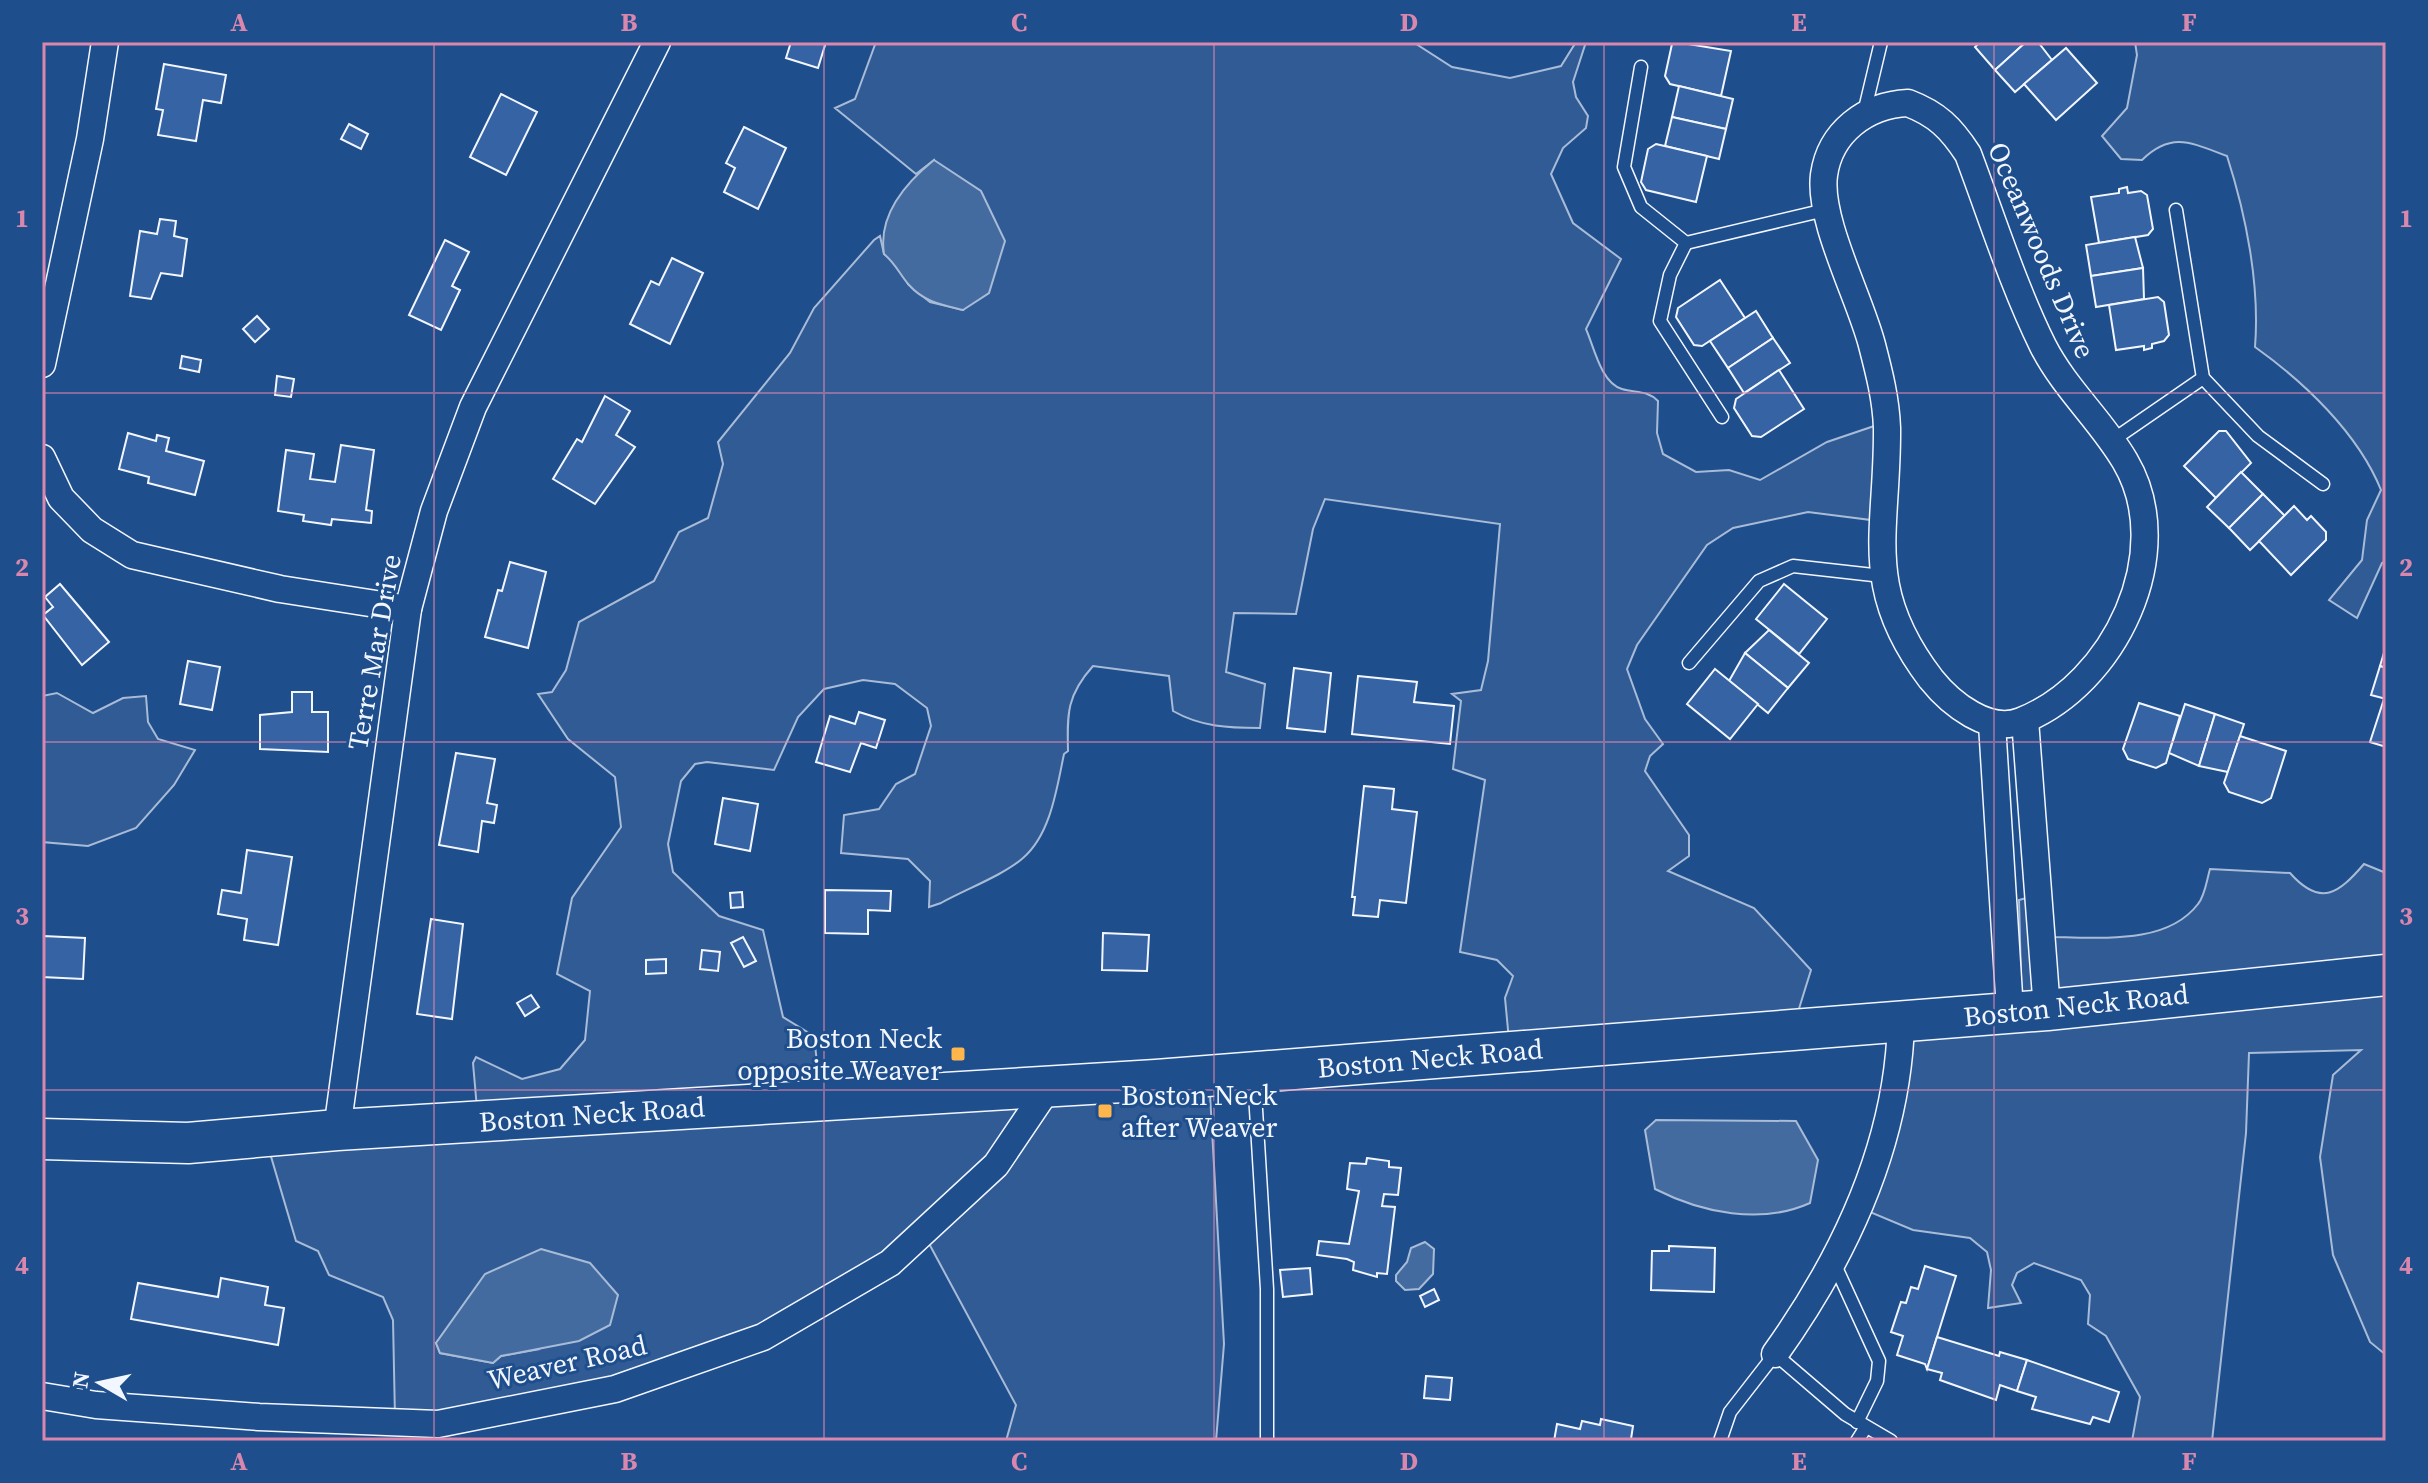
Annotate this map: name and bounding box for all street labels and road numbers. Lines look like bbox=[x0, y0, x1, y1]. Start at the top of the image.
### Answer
street label: Oceanwoods Drive bbox=[1979, 136, 2105, 364]
street label: Terre Mar Drive bbox=[338, 551, 410, 753]
street label: Boston Neck Road bbox=[1961, 974, 2191, 1036]
street label: Boston Neck Road bbox=[1316, 1029, 1544, 1087]
street label: Boston Neck Road bbox=[478, 1087, 706, 1141]
street label: Weaver Road bbox=[484, 1325, 650, 1399]

